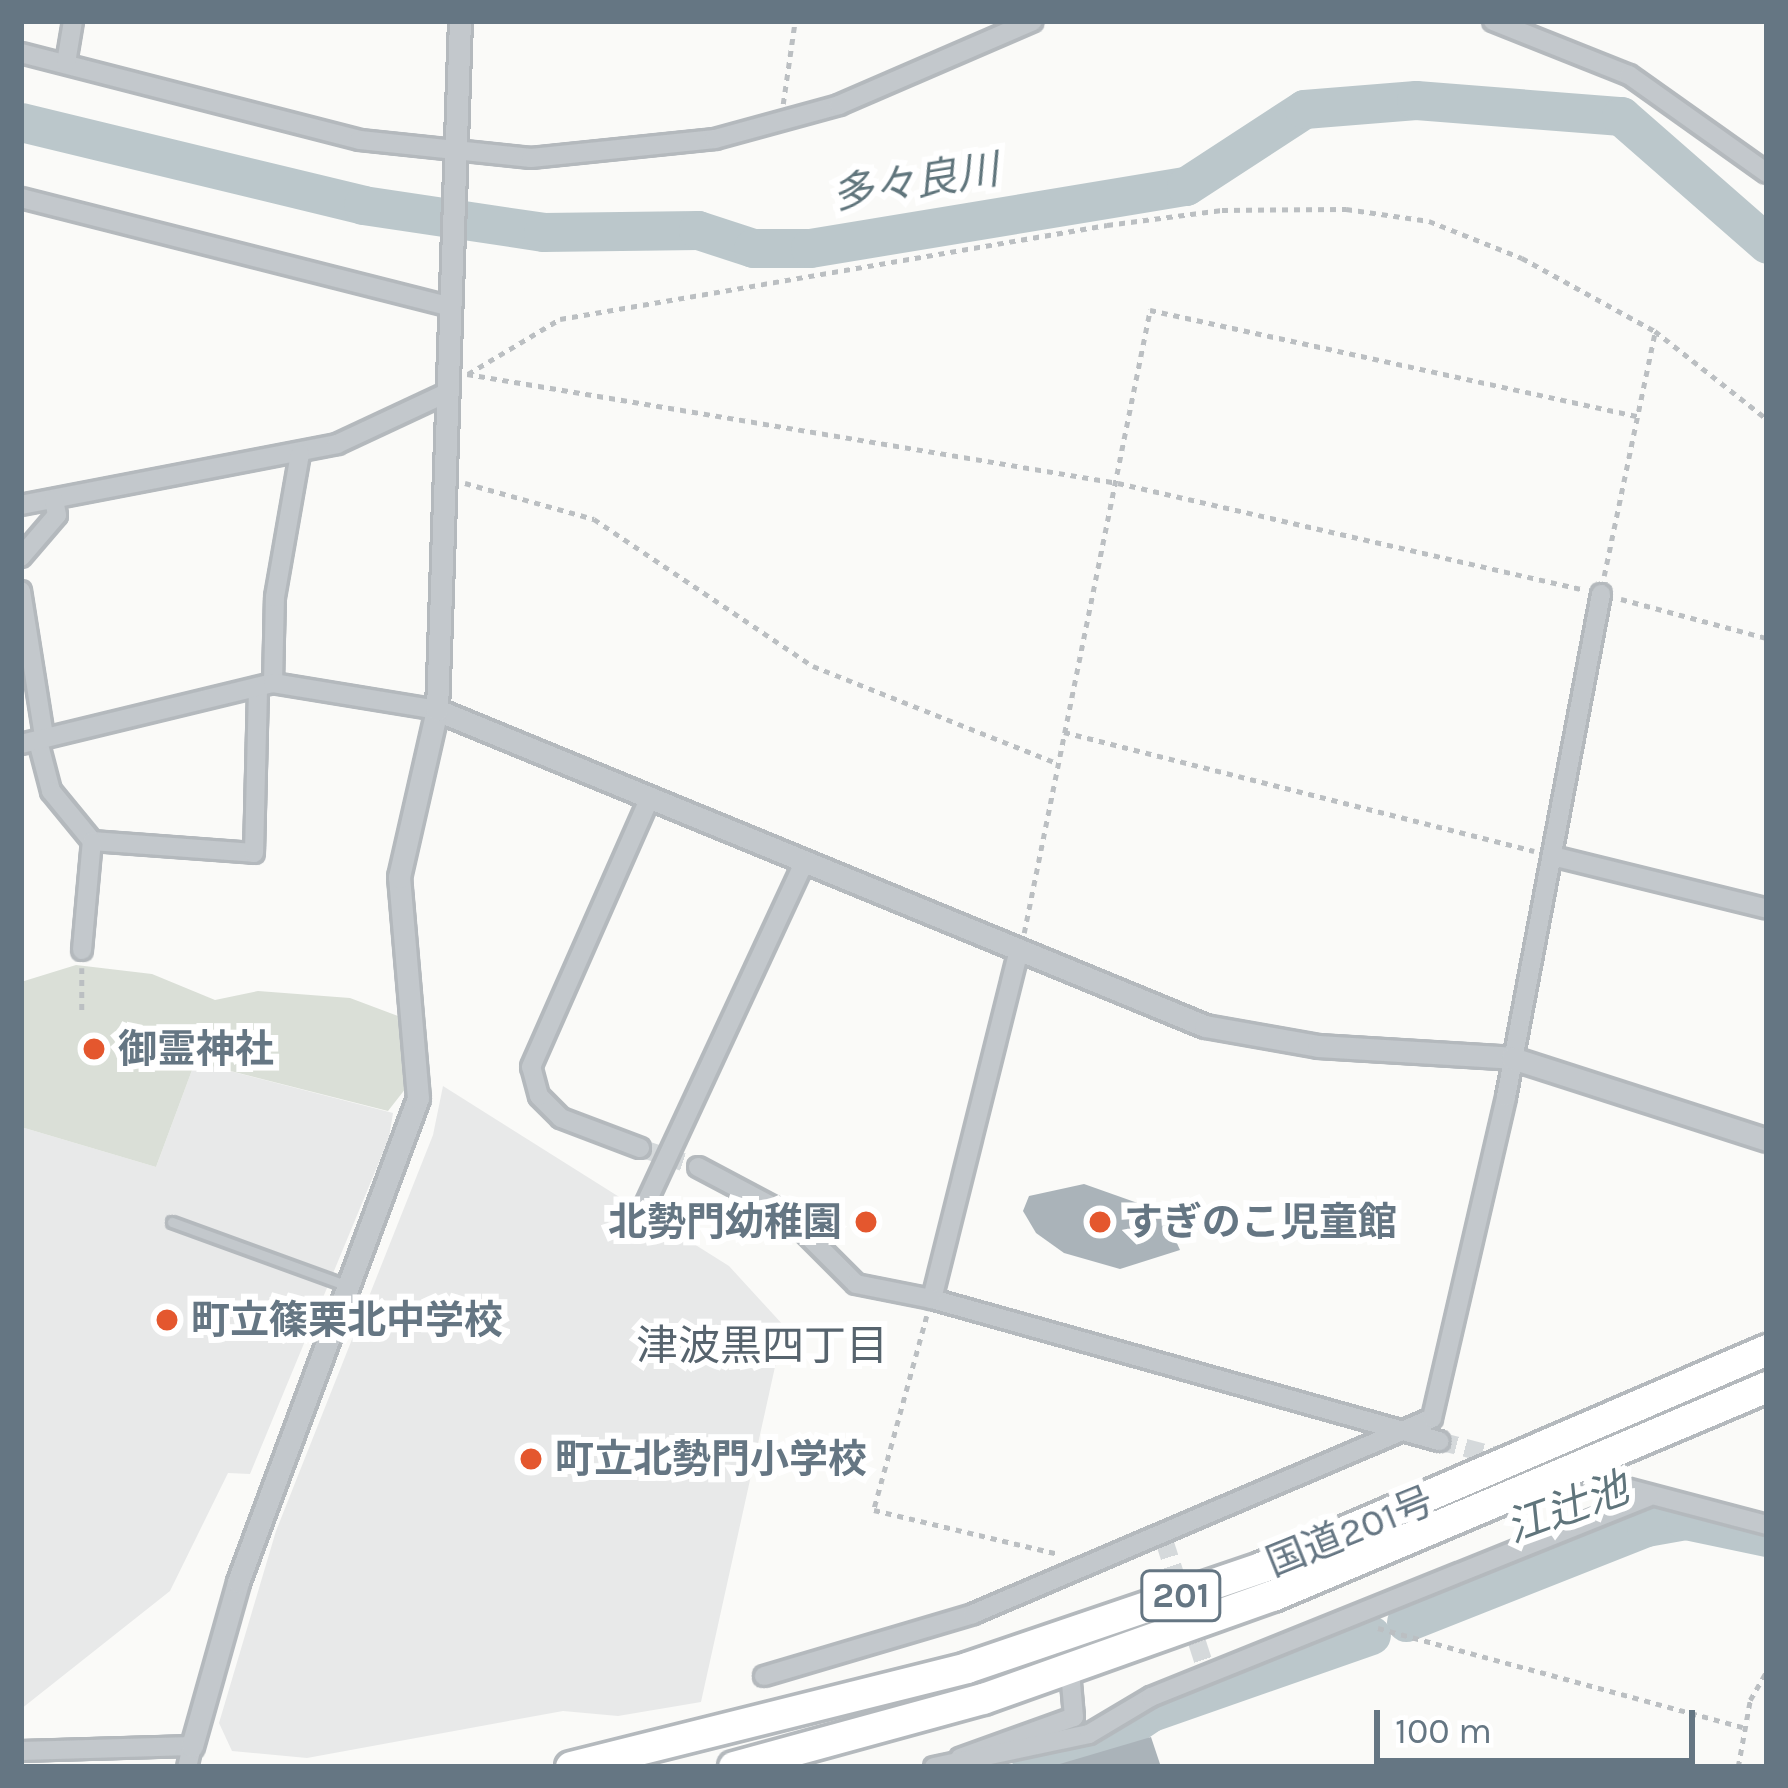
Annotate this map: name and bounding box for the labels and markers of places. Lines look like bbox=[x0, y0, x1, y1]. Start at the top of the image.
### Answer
place label: 御霊神社 bbox=[118, 1026, 274, 1072]
marker: 御霊神社 bbox=[81, 1036, 107, 1062]
place label: 北勢門幼稚園 bbox=[608, 1199, 842, 1245]
place label: すぎのこ児童館 bbox=[1124, 1199, 1397, 1245]
marker: 北勢門幼稚園 bbox=[853, 1209, 879, 1235]
marker: すぎのこ児童館 bbox=[1087, 1209, 1113, 1235]
place label: 町立篠栗北中学校 bbox=[191, 1297, 503, 1343]
marker: 町立篠栗北中学校 bbox=[154, 1307, 180, 1333]
place label: 町立北勢門小学校 bbox=[555, 1436, 867, 1482]
marker: 町立北勢門小学校 bbox=[518, 1446, 544, 1472]

